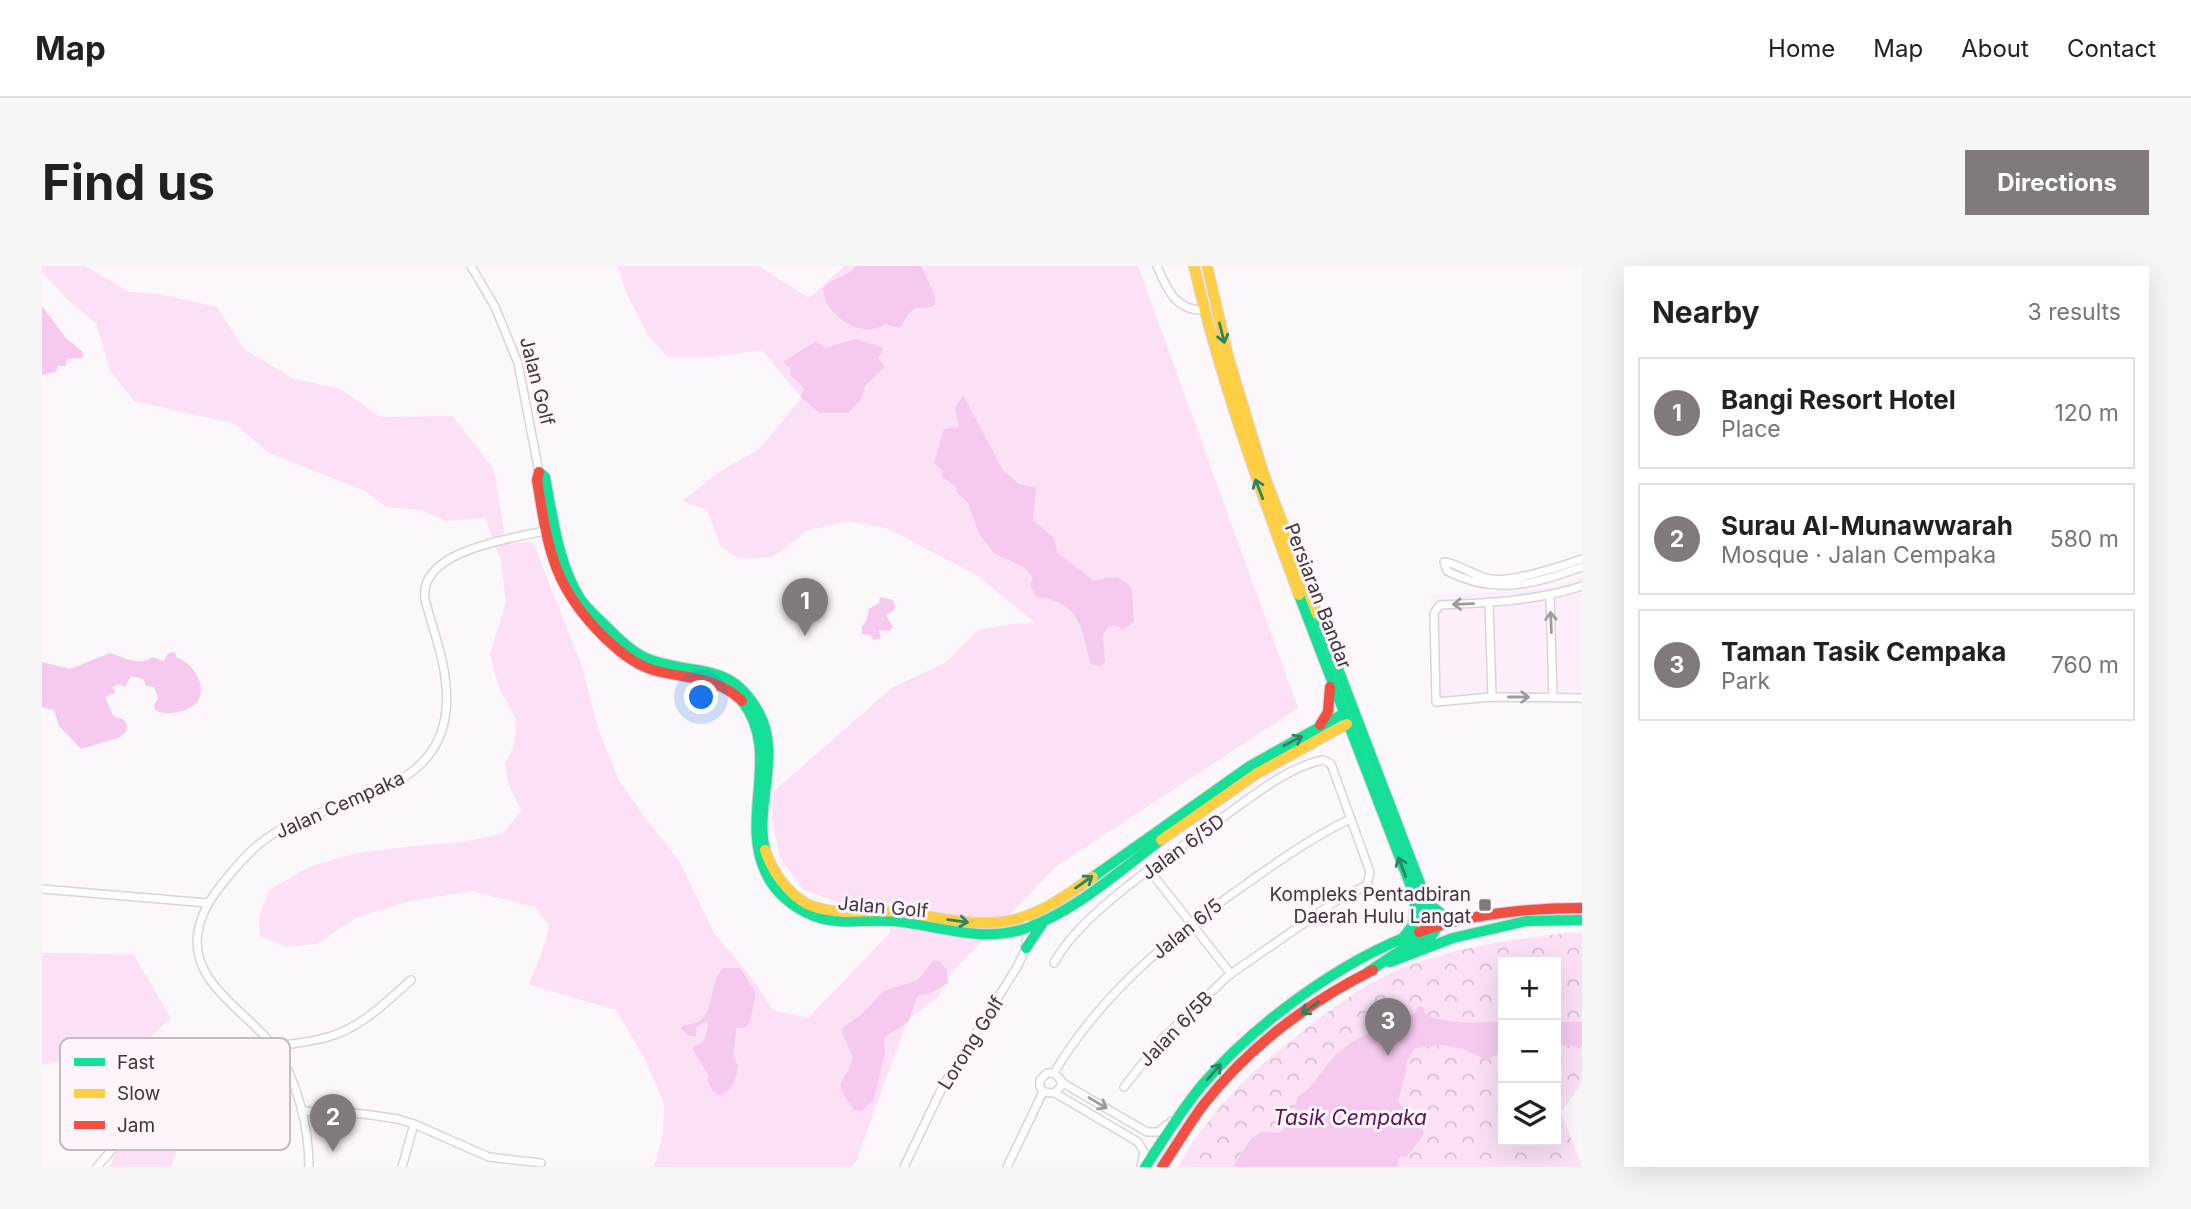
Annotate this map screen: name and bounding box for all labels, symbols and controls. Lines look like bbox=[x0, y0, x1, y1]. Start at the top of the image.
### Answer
text: Map bbox=[35, 28, 106, 68]
text: Home bbox=[1768, 34, 1835, 63]
text: Map bbox=[1873, 34, 1923, 63]
text: About bbox=[1961, 34, 2029, 63]
text: Contact bbox=[2067, 34, 2156, 63]
button: Directions bbox=[1965, 150, 2149, 215]
text: Find us bbox=[42, 153, 215, 212]
text: Nearby bbox=[1652, 294, 1760, 330]
text: 3 results bbox=[2028, 298, 2121, 326]
one-way arrow bbox=[1216, 321, 1229, 344]
street label: Jalan Golf bbox=[515, 334, 559, 428]
text: Bangi Resort Hotel bbox=[1721, 384, 1956, 415]
text: 1 bbox=[1672, 399, 1682, 427]
text: 120 m bbox=[2054, 399, 2119, 427]
text: Place bbox=[1721, 415, 1781, 443]
one-way arrow bbox=[1252, 479, 1265, 501]
text: Surau Al-Munawwarah bbox=[1721, 510, 2013, 541]
street label: Persiaran Bandar bbox=[1280, 520, 1356, 672]
text: 2 bbox=[1670, 525, 1684, 553]
text: 580 m bbox=[2050, 525, 2119, 553]
text: Mosque · Jalan Cempaka bbox=[1721, 541, 1996, 569]
pin: 1 bbox=[782, 578, 828, 636]
one-way arrow bbox=[1452, 597, 1475, 611]
one-way arrow bbox=[1544, 610, 1558, 633]
text: Taman Tasik Cempaka bbox=[1721, 636, 2006, 667]
text: 3 bbox=[1670, 651, 1684, 679]
text: 760 m bbox=[2051, 651, 2119, 679]
text: Park bbox=[1721, 667, 1770, 695]
your location bbox=[684, 680, 718, 714]
one-way arrow bbox=[1507, 690, 1530, 704]
one-way arrow bbox=[1282, 733, 1302, 747]
street label: Jalan Cempaka bbox=[272, 766, 408, 844]
street label: Jalan 6/5D bbox=[1137, 809, 1229, 885]
one-way arrow bbox=[1395, 857, 1408, 879]
one-way arrow bbox=[1074, 875, 1093, 889]
place label: Kompleks Pentadbiran Daerah Hulu Langat bbox=[1270, 883, 1471, 928]
street label: Jalan Golf bbox=[837, 892, 929, 922]
street label: Jalan 6/5 bbox=[1147, 894, 1227, 964]
marker: Kompleks Pentadbiran Daerah Hulu Langat bbox=[1477, 897, 1493, 913]
one-way arrow bbox=[946, 915, 969, 928]
map controls bbox=[1498, 957, 1561, 1146]
button: + bbox=[1498, 957, 1561, 1020]
street label: Jalan 6/5B bbox=[1134, 986, 1218, 1072]
street label: Lorong Golf bbox=[933, 992, 1009, 1094]
pin: 3 bbox=[1365, 998, 1411, 1056]
one-way arrow bbox=[1301, 1001, 1320, 1015]
button: − bbox=[1498, 1020, 1561, 1083]
legend bbox=[60, 1038, 290, 1150]
text: Fast bbox=[117, 1051, 155, 1074]
one-way arrow bbox=[1206, 1064, 1222, 1082]
text: Slow bbox=[117, 1082, 160, 1105]
button: layers bbox=[1498, 1083, 1561, 1146]
pin: 2 bbox=[310, 1094, 356, 1152]
one-way arrow bbox=[1087, 1096, 1107, 1110]
water label: Tasik Cempaka bbox=[1273, 1105, 1427, 1130]
text: Jam bbox=[117, 1114, 155, 1137]

